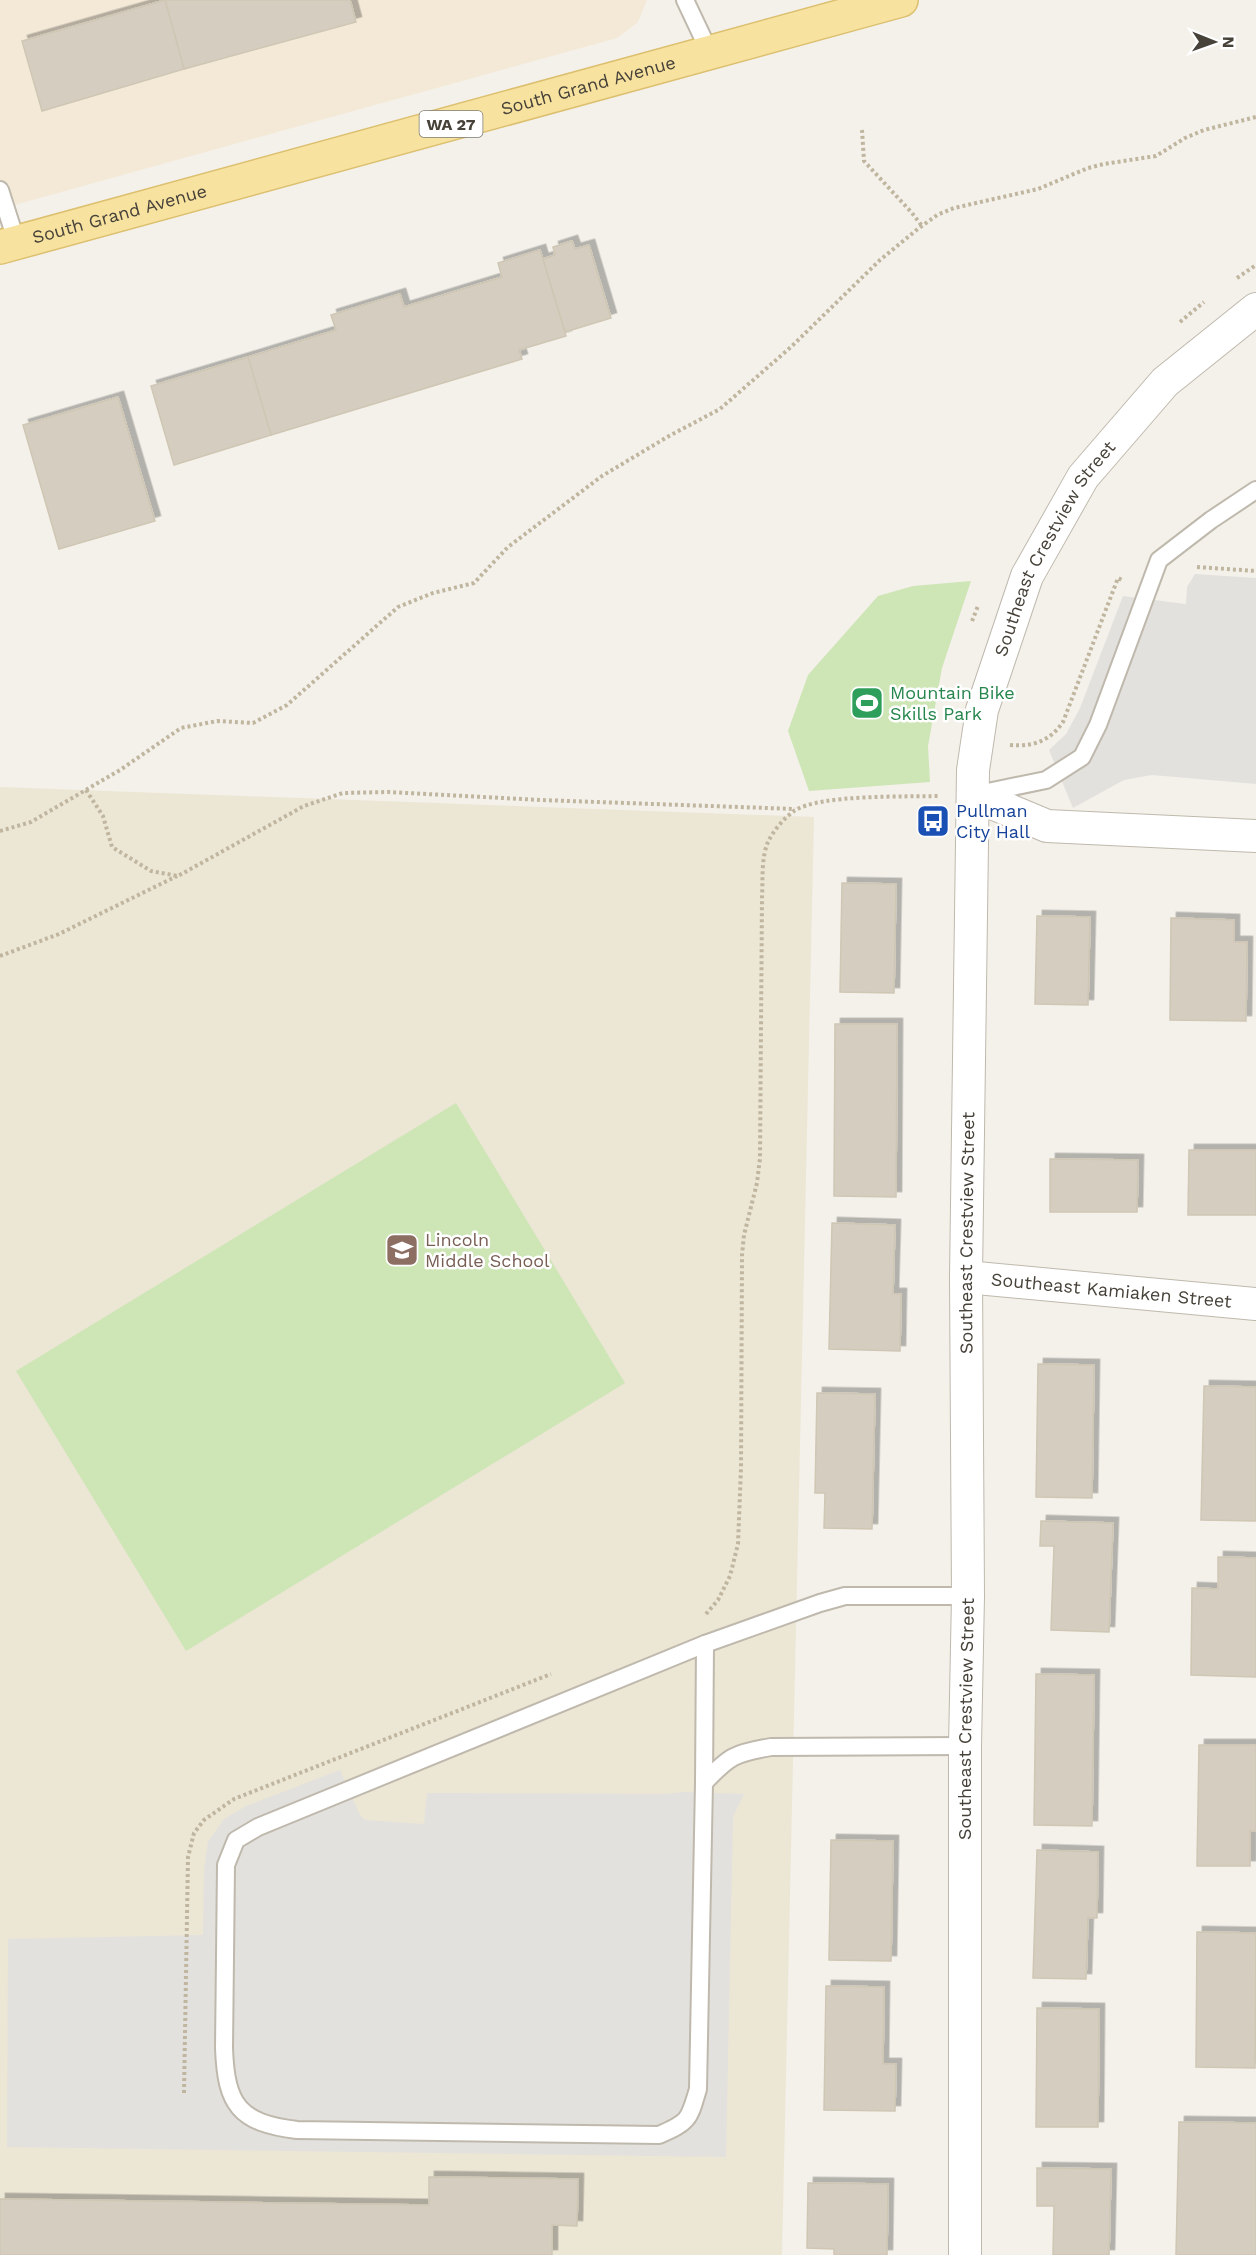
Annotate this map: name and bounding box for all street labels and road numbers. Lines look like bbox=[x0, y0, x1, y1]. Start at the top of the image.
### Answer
street label: South Grand Avenue bbox=[498, 51, 678, 119]
road number: WA 27 bbox=[420, 111, 482, 137]
street label: South Grand Avenue bbox=[30, 180, 209, 248]
street label: Southeast Crestview Street bbox=[990, 436, 1120, 659]
street label: Southeast Crestview Street bbox=[955, 1111, 978, 1354]
street label: Southeast Kamiaken Street bbox=[990, 1268, 1233, 1312]
street label: Southeast Crestview Street bbox=[954, 1597, 978, 1840]

